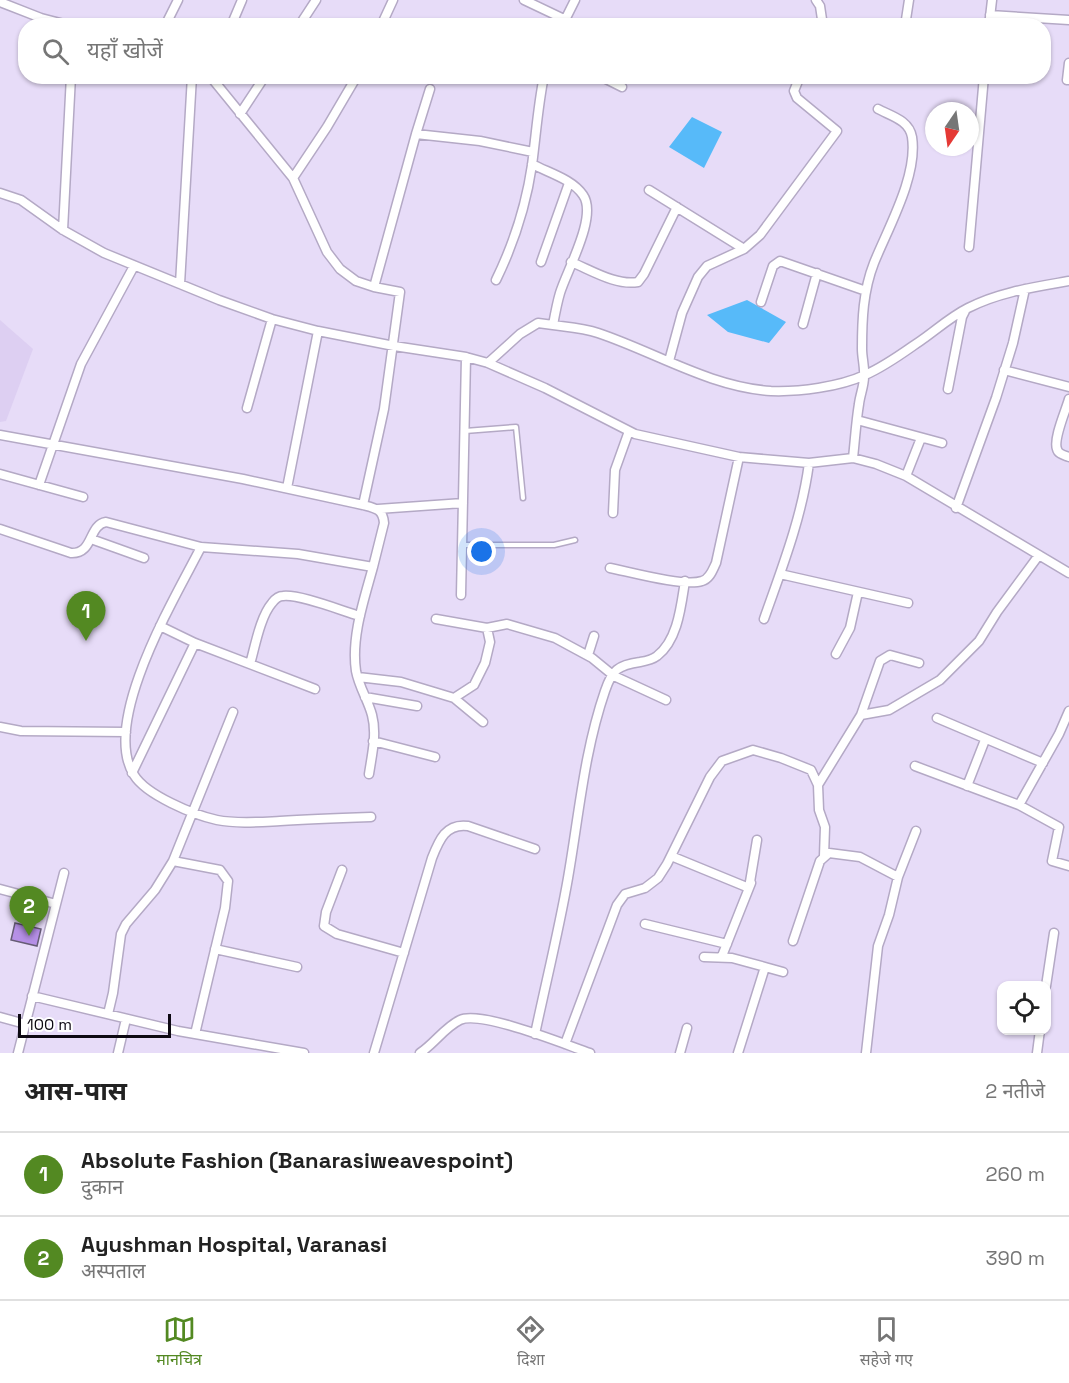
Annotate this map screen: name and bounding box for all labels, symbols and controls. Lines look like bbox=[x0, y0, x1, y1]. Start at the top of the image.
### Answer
search box bbox=[18, 18, 1051, 84]
icon: search bbox=[39, 35, 72, 68]
text: यहाँ खोजें bbox=[87, 36, 163, 64]
north arrow bbox=[925, 102, 979, 156]
your location bbox=[467, 537, 496, 566]
pin: 1 bbox=[66, 592, 106, 641]
pin: 2 bbox=[9, 886, 48, 936]
map controls bbox=[997, 981, 1051, 1035]
button: locate bbox=[997, 981, 1051, 1035]
scale bar bbox=[18, 1011, 171, 1038]
text: 100 m bbox=[27, 1014, 72, 1035]
text: आस-पास bbox=[24, 1074, 127, 1108]
text: 2 नतीजे bbox=[985, 1078, 1045, 1104]
text: Absolute Fashion (Banarasiweavespoint) bbox=[81, 1146, 513, 1174]
text: 1 bbox=[39, 1161, 48, 1187]
text: 260 m bbox=[986, 1161, 1045, 1187]
text: दुकान bbox=[81, 1174, 123, 1200]
text: Ayushman Hospital, Varanasi bbox=[81, 1230, 387, 1258]
text: 2 bbox=[38, 1245, 49, 1271]
text: 390 m bbox=[986, 1245, 1045, 1271]
text: अस्पताल bbox=[81, 1258, 146, 1284]
tab: मानचित्र bbox=[156, 1313, 202, 1372]
tab: दिशा bbox=[514, 1313, 547, 1372]
tab: सहेजे गए bbox=[860, 1313, 913, 1372]

